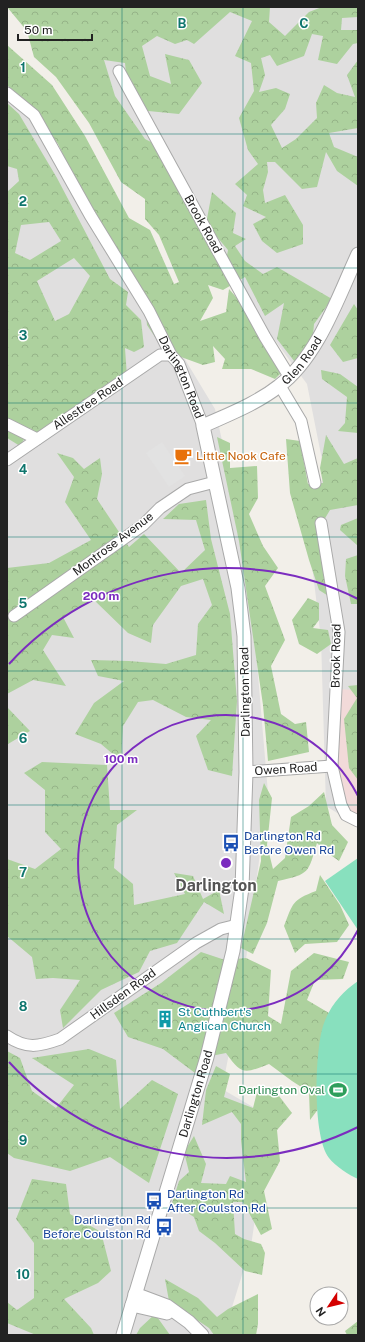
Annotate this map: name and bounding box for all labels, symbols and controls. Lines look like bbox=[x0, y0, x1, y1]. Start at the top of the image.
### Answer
scale bar bbox=[18, 16, 92, 42]
text: B bbox=[178, 16, 187, 31]
text: C bbox=[299, 16, 309, 31]
text: 50 m bbox=[24, 23, 52, 37]
text: 1 bbox=[20, 60, 26, 75]
street label: Brook Road bbox=[181, 192, 225, 256]
text: 2 bbox=[19, 194, 27, 209]
text: 3 bbox=[19, 328, 28, 343]
street label: Darlington Road bbox=[156, 334, 206, 420]
street label: Glen Road bbox=[279, 334, 325, 388]
street label: Allestree Road bbox=[50, 375, 126, 433]
cafe icon: Little Nook Cafe bbox=[173, 446, 193, 466]
place label: Little Nook Cafe bbox=[196, 449, 286, 463]
text: 4 bbox=[19, 462, 28, 477]
street label: Montrose Avenue bbox=[70, 509, 156, 579]
text: 200 m bbox=[83, 589, 119, 603]
text: 5 bbox=[19, 596, 28, 611]
street label: Brook Road bbox=[328, 624, 344, 688]
street label: Darlington Road bbox=[237, 647, 253, 737]
text: 6 bbox=[19, 731, 28, 746]
text: 100 m bbox=[104, 752, 138, 766]
street label: Owen Road bbox=[254, 760, 318, 778]
place label: Darlington Rd Before Owen Rd bbox=[244, 829, 334, 857]
bus stop icon: Darlington Rd Before Owen Rd bbox=[221, 833, 241, 853]
centre of rings bbox=[219, 856, 233, 870]
text: 7 bbox=[19, 865, 27, 880]
district label: Darlington bbox=[175, 876, 257, 895]
street label: Hillsden Road bbox=[88, 966, 158, 1022]
text: 8 bbox=[19, 999, 28, 1014]
place label: St Cuthbert's Anglican Church bbox=[178, 1005, 271, 1033]
building icon: St Cuthbert's Anglican Church bbox=[155, 1009, 175, 1029]
street label: Darlington Road bbox=[176, 1049, 215, 1139]
sports icon: Darlington Oval bbox=[328, 1080, 348, 1100]
place label: Darlington Oval bbox=[238, 1083, 325, 1097]
text: 9 bbox=[19, 1133, 27, 1148]
place label: Darlington Rd After Coulston Rd bbox=[167, 1187, 266, 1215]
bus stop icon: Darlington Rd After Coulston Rd bbox=[144, 1191, 164, 1211]
place label: Darlington Rd Before Coulston Rd bbox=[43, 1213, 151, 1241]
bus stop icon: Darlington Rd Before Coulston Rd bbox=[154, 1217, 174, 1237]
text: 10 bbox=[16, 1267, 30, 1282]
north arrow bbox=[309, 1286, 349, 1326]
text: N bbox=[313, 1305, 328, 1319]

